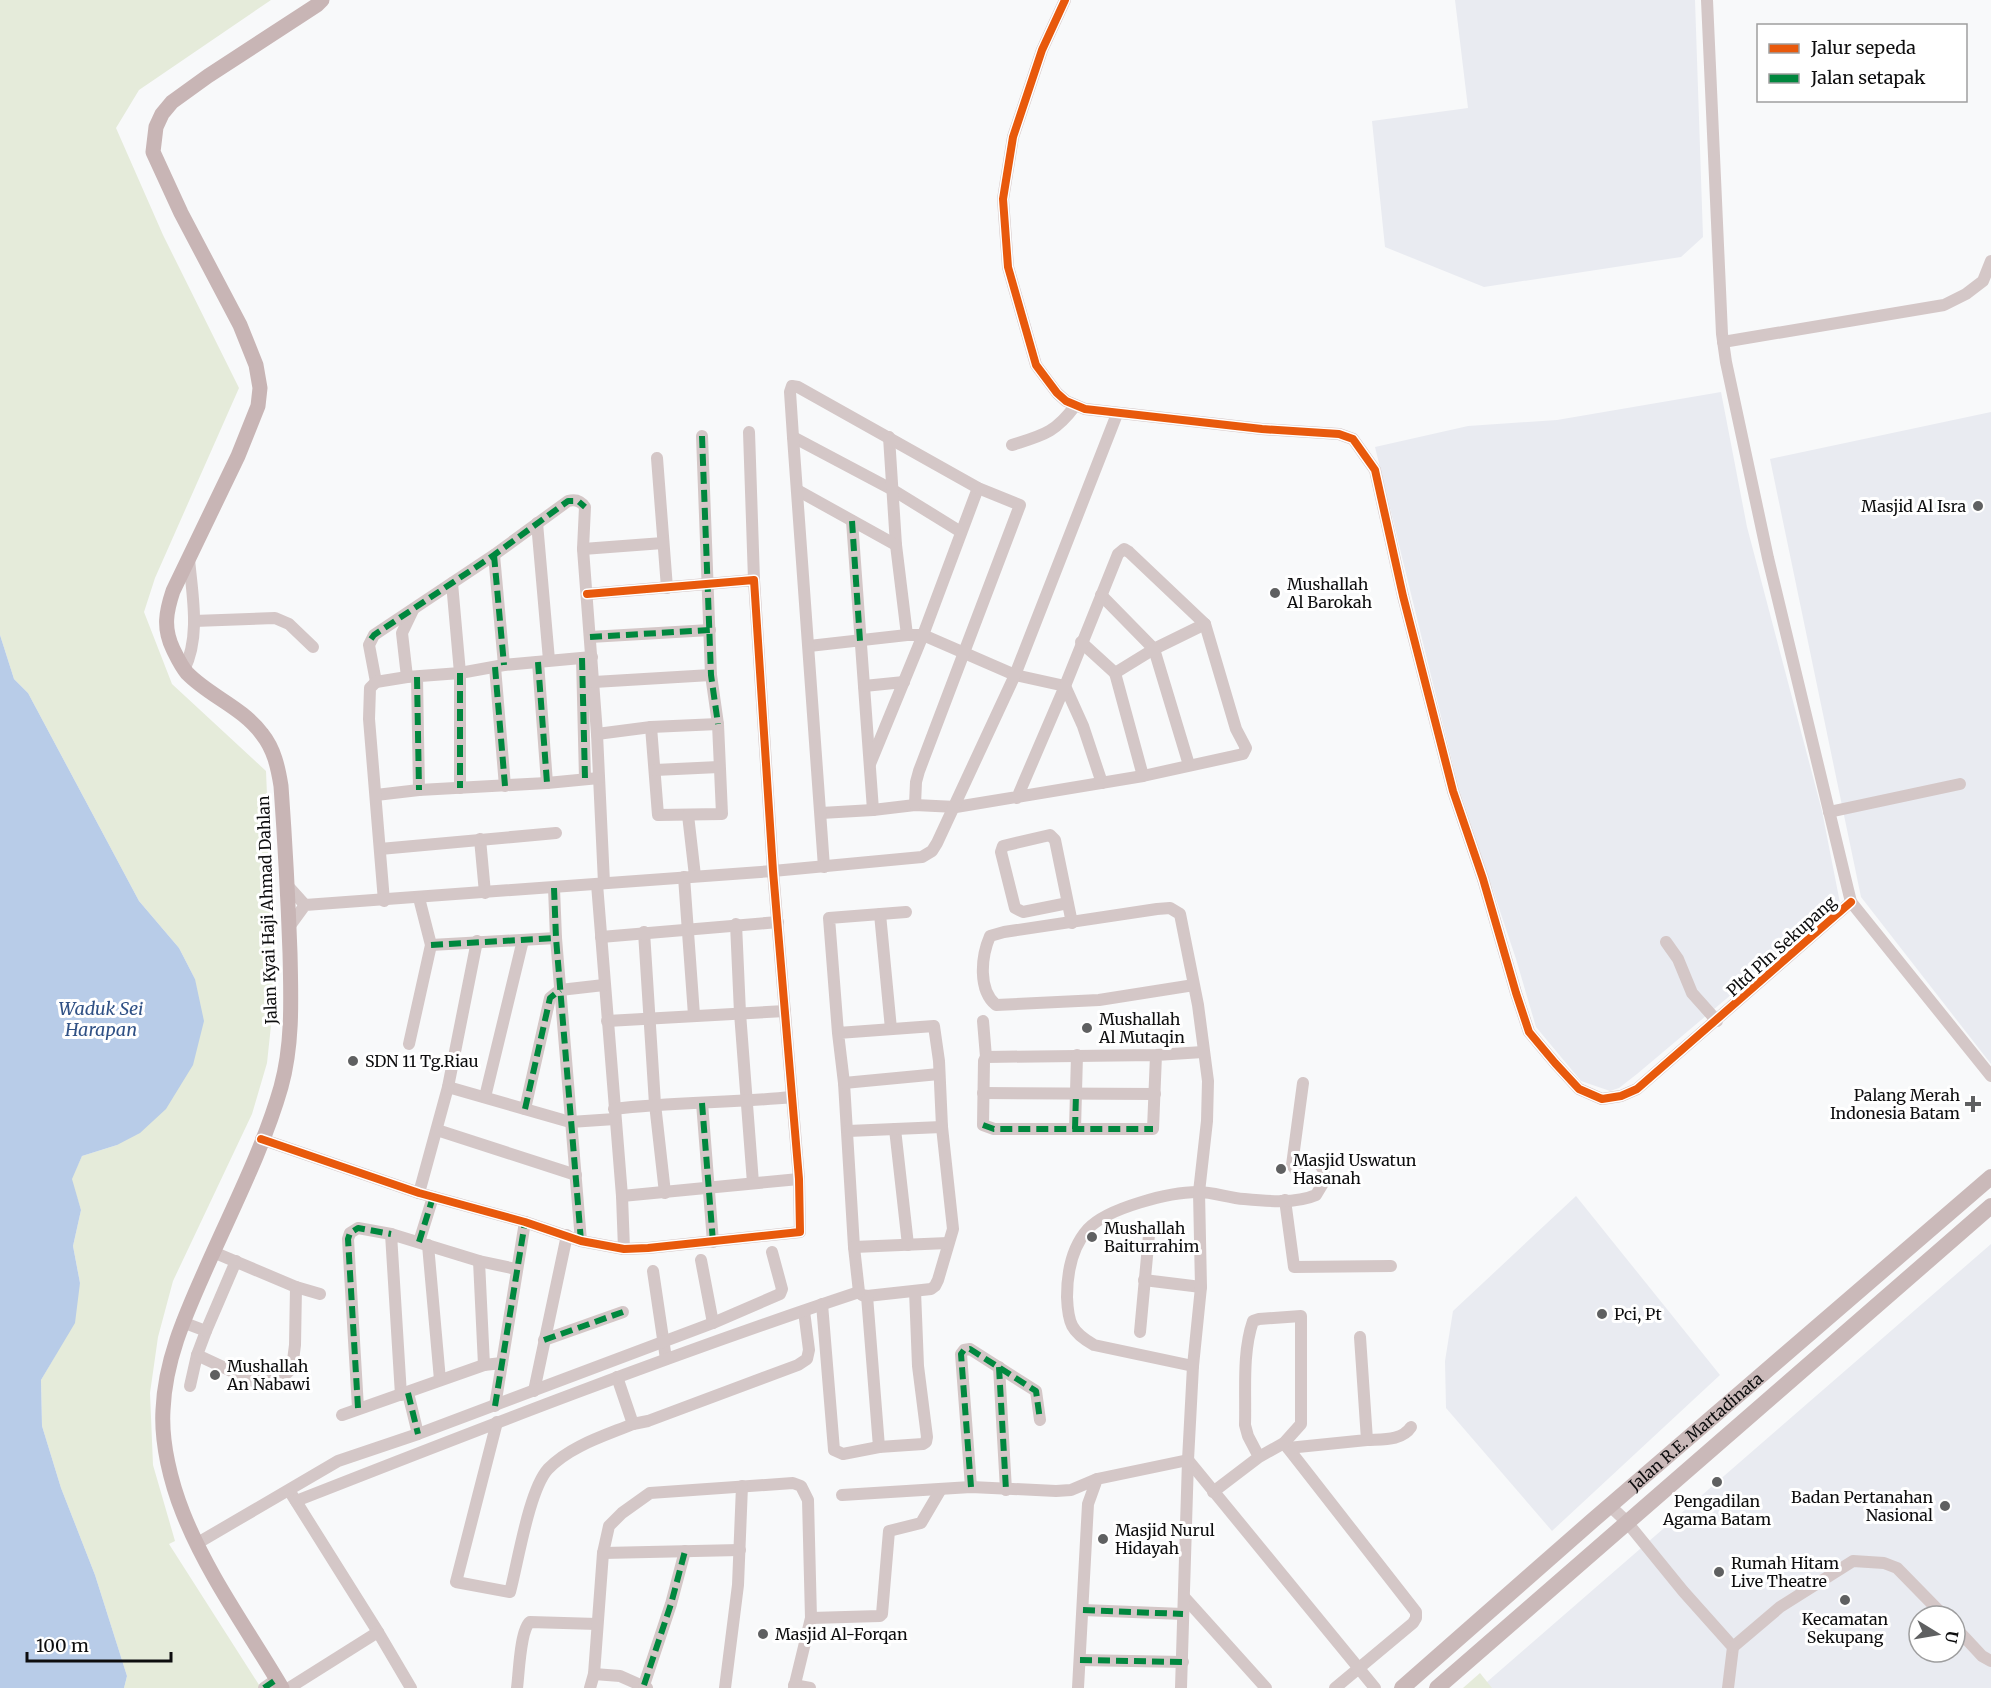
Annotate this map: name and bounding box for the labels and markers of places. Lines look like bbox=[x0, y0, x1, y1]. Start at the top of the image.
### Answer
place label: Masjid Al Isra bbox=[1861, 496, 1966, 516]
marker: Masjid Al Isra bbox=[1971, 499, 1985, 513]
place label: Mushallah Al Barokah bbox=[1286, 574, 1373, 612]
marker: Mushallah Al Barokah bbox=[1268, 586, 1282, 600]
place label: Mushallah Al Mutaqin bbox=[1098, 1009, 1185, 1047]
marker: Mushallah Al Mutaqin bbox=[1080, 1021, 1094, 1035]
place label: SDN 11 Tg.Riau bbox=[365, 1051, 479, 1071]
marker: SDN 11 Tg.Riau bbox=[346, 1054, 360, 1068]
place label: Palang Merah Indonesia Batam bbox=[1830, 1085, 1960, 1123]
marker: Palang Merah Indonesia Batam bbox=[1964, 1095, 1982, 1113]
place label: Masjid Uswatun Hasanah bbox=[1293, 1150, 1417, 1188]
marker: Masjid Uswatun Hasanah bbox=[1274, 1162, 1288, 1176]
place label: Mushallah Baiturrahim bbox=[1104, 1218, 1199, 1256]
marker: Mushallah Baiturrahim bbox=[1085, 1230, 1099, 1244]
place label: Pci, Pt bbox=[1614, 1304, 1663, 1324]
marker: Pci, Pt bbox=[1595, 1307, 1609, 1321]
place label: Mushallah An Nabawi bbox=[226, 1356, 310, 1394]
marker: Mushallah An Nabawi bbox=[208, 1368, 222, 1382]
marker: Pengadilan Agama Batam bbox=[1710, 1475, 1724, 1489]
place label: Badan Pertanahan Nasional bbox=[1791, 1487, 1933, 1525]
place label: Pengadilan Agama Batam bbox=[1662, 1491, 1771, 1529]
marker: Badan Pertanahan Nasional bbox=[1938, 1499, 1952, 1513]
place label: Masjid Nurul Hidayah bbox=[1115, 1520, 1215, 1558]
marker: Masjid Nurul Hidayah bbox=[1096, 1532, 1110, 1546]
place label: Rumah Hitam Live Theatre bbox=[1731, 1553, 1839, 1591]
marker: Rumah Hitam Live Theatre bbox=[1712, 1565, 1726, 1579]
marker: Kecamatan Sekupang bbox=[1838, 1593, 1852, 1607]
place label: Kecamatan Sekupang bbox=[1802, 1609, 1889, 1647]
place label: Masjid Al-Forqan bbox=[775, 1624, 908, 1644]
marker: Masjid Al-Forqan bbox=[756, 1627, 770, 1641]

